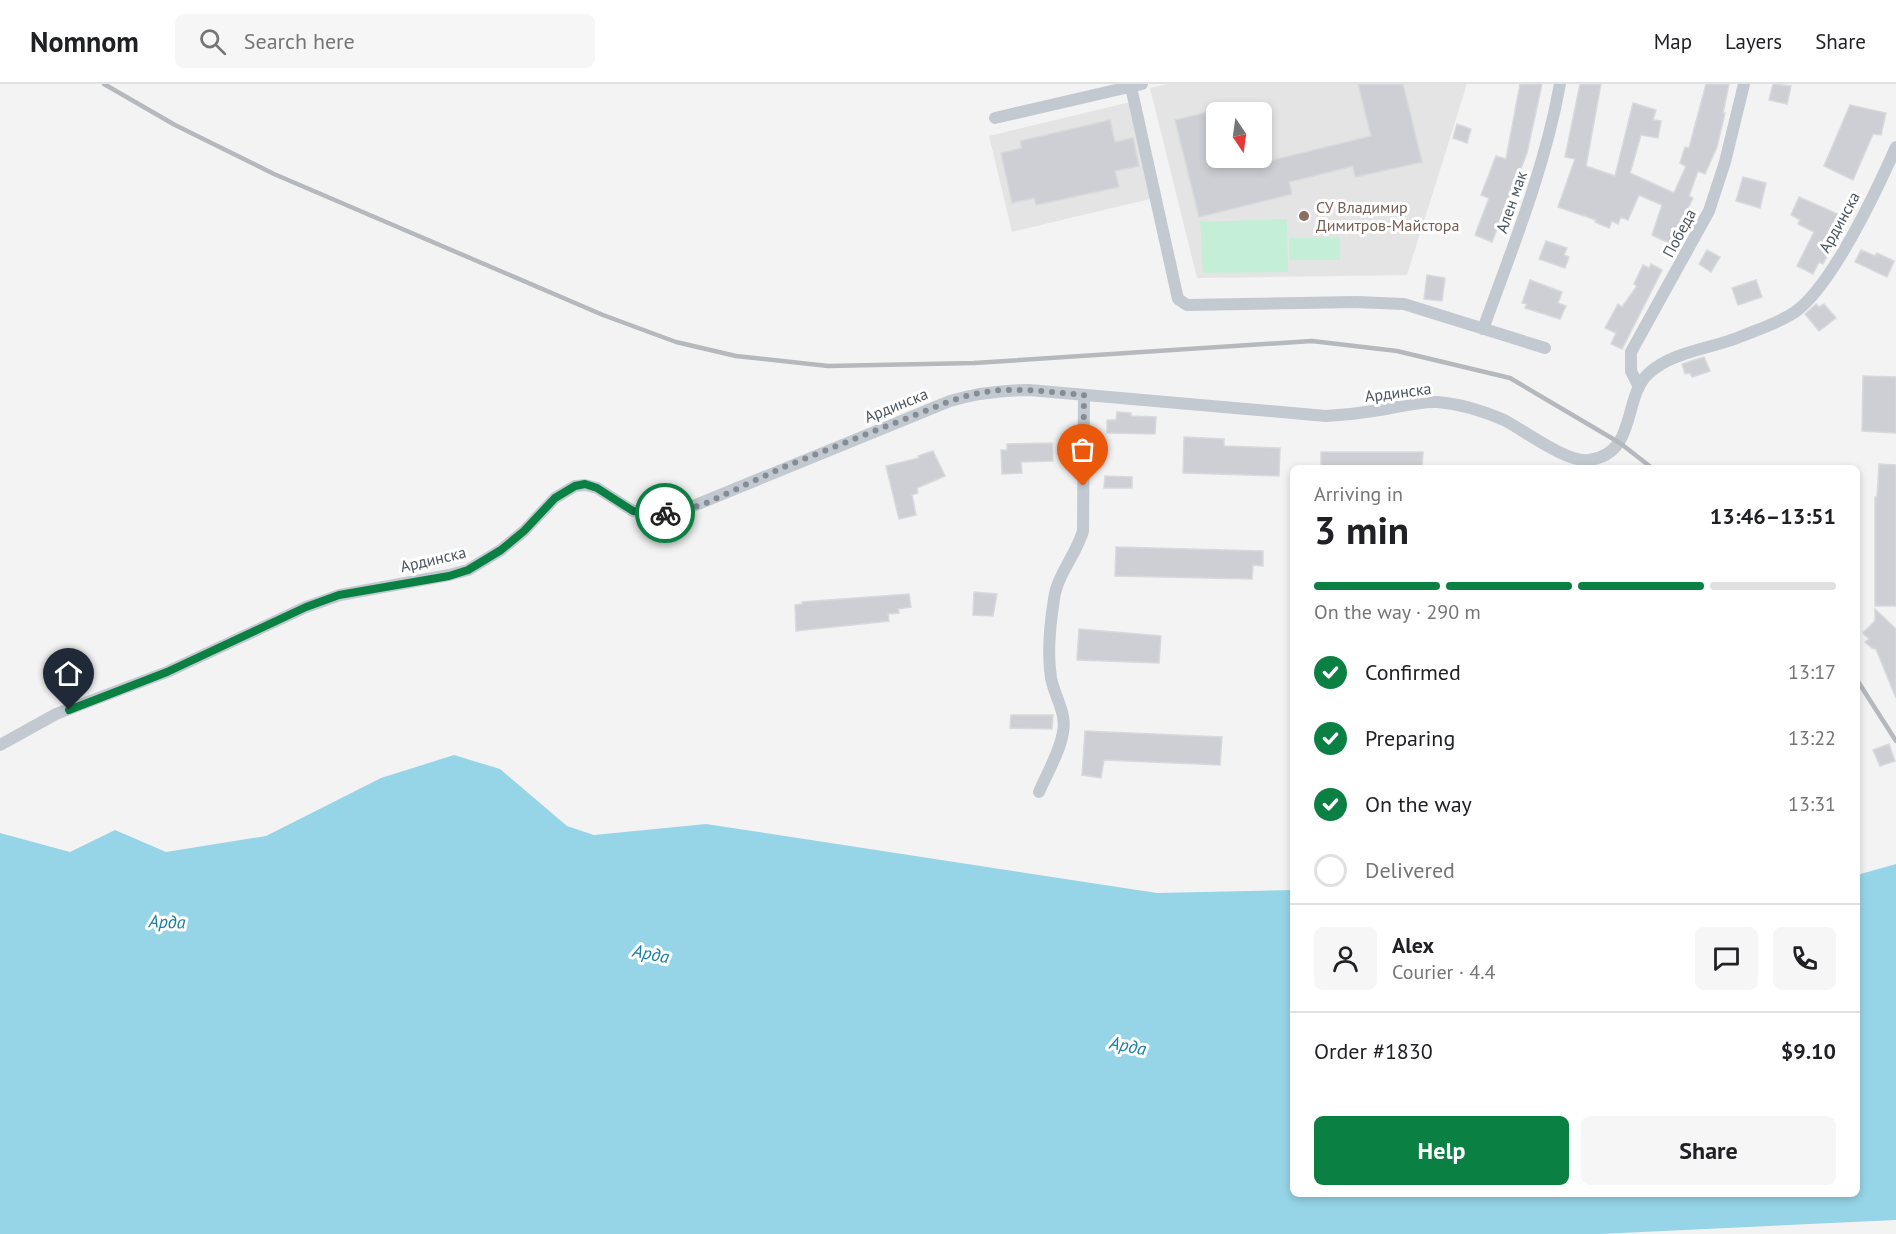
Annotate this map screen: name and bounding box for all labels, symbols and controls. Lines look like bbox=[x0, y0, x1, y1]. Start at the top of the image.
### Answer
search box bbox=[175, 14, 595, 68]
text: Nomnom bbox=[30, 23, 139, 60]
icon: search bbox=[196, 25, 229, 58]
text: Search here bbox=[244, 27, 355, 55]
text: Map bbox=[1654, 28, 1692, 55]
text: Layers bbox=[1725, 28, 1782, 55]
text: Share bbox=[1815, 28, 1866, 55]
north arrow bbox=[1206, 102, 1272, 168]
map controls bbox=[1206, 102, 1272, 168]
street label: Ален мак bbox=[1491, 168, 1531, 236]
street label: Ардинска bbox=[1814, 188, 1864, 256]
place label: СУ Владимир Димитров-Майстора bbox=[1316, 197, 1459, 235]
street label: Победа bbox=[1658, 205, 1700, 261]
marker: СУ Владимир Димитров-Майстора bbox=[1297, 209, 1311, 223]
street label: Ардинска bbox=[1364, 378, 1432, 406]
street label: Ардинска bbox=[861, 383, 931, 427]
pin bbox=[1057, 424, 1108, 486]
icon: bag bbox=[1066, 433, 1099, 466]
text: Arriving in bbox=[1314, 481, 1403, 507]
courier bbox=[635, 483, 695, 543]
icon: bike bbox=[649, 497, 682, 530]
text: 13:46–13:51 bbox=[1710, 502, 1836, 530]
text: 3 min bbox=[1314, 504, 1409, 555]
street label: Ардинска bbox=[398, 542, 468, 576]
text: On the way · 290 m bbox=[1314, 599, 1481, 625]
pin bbox=[43, 648, 94, 710]
icon: check bbox=[1314, 656, 1347, 689]
icon: home bbox=[52, 657, 85, 690]
text: Confirmed bbox=[1365, 658, 1461, 686]
text: 13:17 bbox=[1788, 659, 1836, 685]
icon: check bbox=[1314, 722, 1347, 755]
text: Preparing bbox=[1365, 724, 1455, 752]
text: 13:22 bbox=[1788, 725, 1836, 751]
icon: check bbox=[1314, 788, 1347, 821]
text: On the way bbox=[1365, 790, 1472, 818]
text: 13:31 bbox=[1788, 791, 1836, 817]
text: Delivered bbox=[1365, 856, 1455, 884]
water label: Арда bbox=[147, 909, 186, 934]
button: person bbox=[1314, 927, 1377, 990]
button: chat bbox=[1695, 927, 1758, 990]
button: phone bbox=[1773, 927, 1836, 990]
text: Alex bbox=[1392, 931, 1434, 959]
water label: Арда bbox=[630, 939, 672, 968]
text: Courier · 4.4 bbox=[1392, 959, 1495, 985]
water label: Арда bbox=[1107, 1031, 1149, 1060]
text: Order #1830 bbox=[1314, 1037, 1433, 1065]
text: $9.10 bbox=[1781, 1037, 1836, 1065]
button: Help bbox=[1314, 1116, 1569, 1185]
button: Share bbox=[1581, 1116, 1836, 1185]

